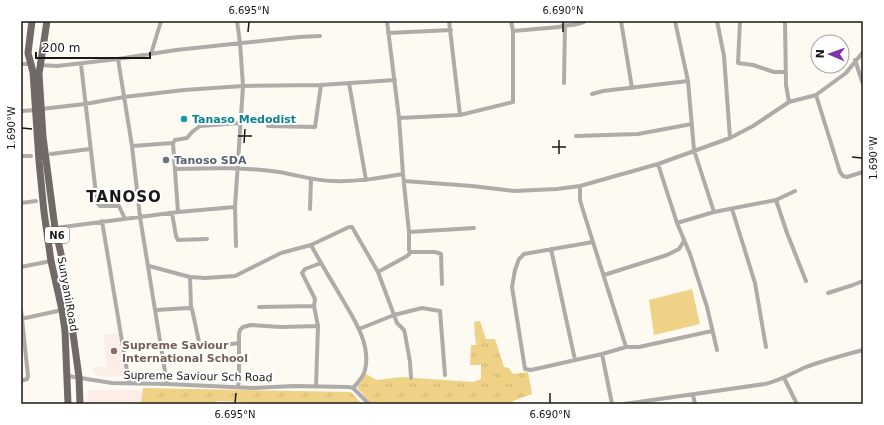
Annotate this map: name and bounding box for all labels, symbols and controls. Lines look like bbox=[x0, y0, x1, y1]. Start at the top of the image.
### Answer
text: 6.695°N bbox=[228, 5, 270, 16]
text: 6.690°N bbox=[542, 5, 584, 16]
scale bar bbox=[36, 34, 150, 60]
north arrow bbox=[810, 34, 850, 74]
text: 200 m bbox=[42, 41, 80, 55]
text: N bbox=[814, 49, 827, 59]
text: 1.690°W bbox=[6, 106, 17, 150]
place label: Tanaso Medodist bbox=[192, 113, 296, 126]
marker: Tanaso Medodist bbox=[179, 114, 189, 124]
text: 1.690°W bbox=[868, 136, 879, 180]
place label: Tanoso SDA bbox=[174, 154, 247, 167]
marker: Tanoso SDA bbox=[161, 155, 171, 165]
district label: TANOSO bbox=[86, 188, 162, 206]
road number: N6 bbox=[45, 227, 69, 243]
street label: Sunyani Road bbox=[55, 256, 80, 332]
place label: Supreme Saviour International School bbox=[122, 339, 248, 365]
marker: Supreme Saviour International School bbox=[109, 346, 119, 356]
street label: Supreme Saviour Sch Road bbox=[123, 369, 273, 384]
text: 6.695°N bbox=[214, 409, 256, 420]
text: 6.690°N bbox=[529, 409, 571, 420]

